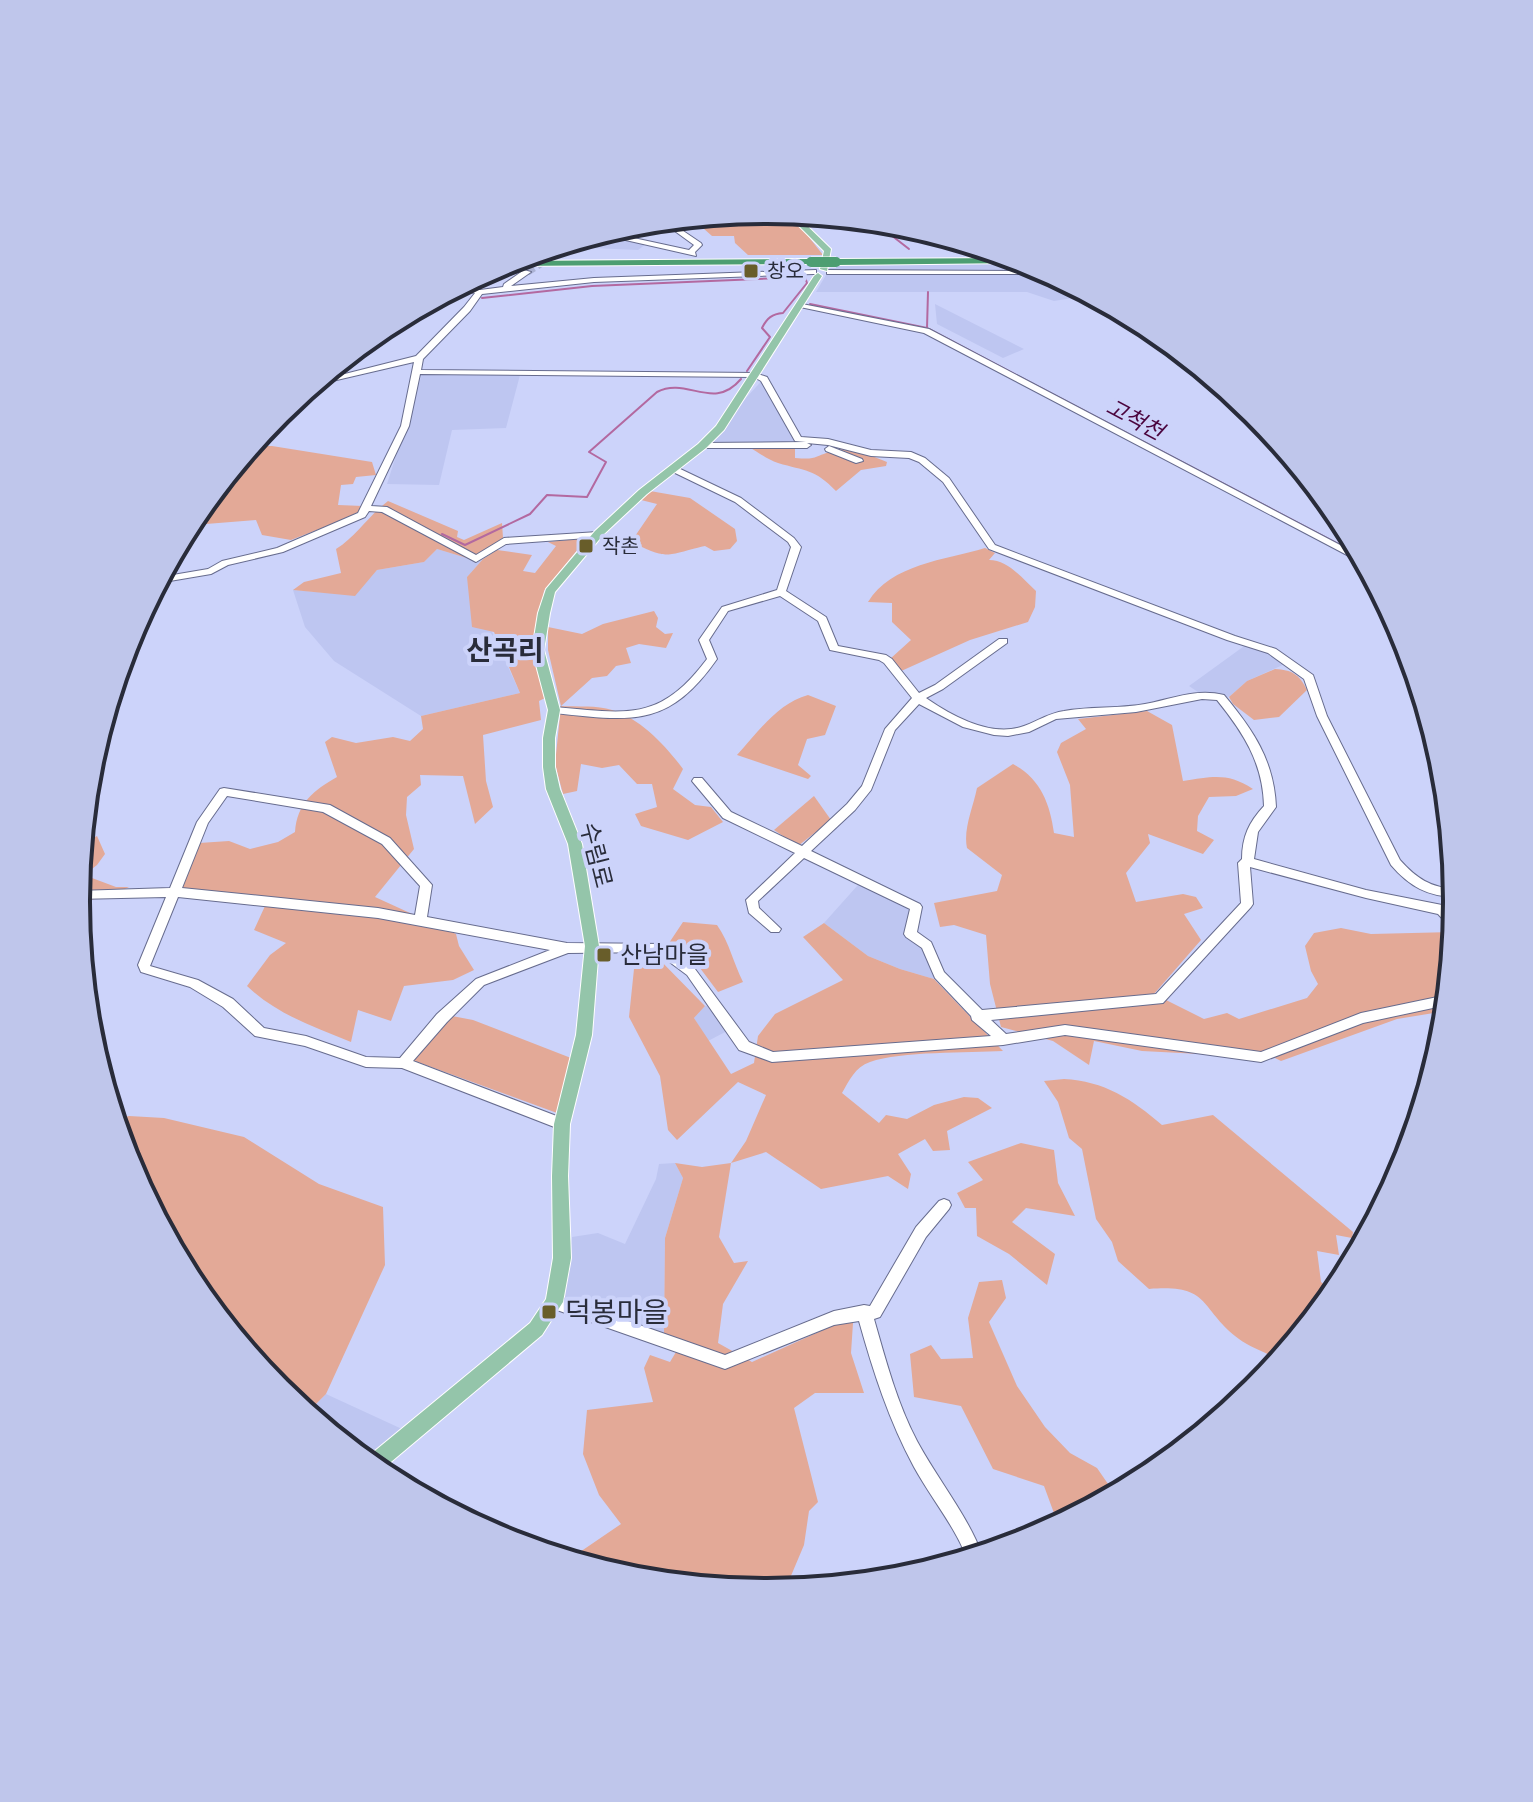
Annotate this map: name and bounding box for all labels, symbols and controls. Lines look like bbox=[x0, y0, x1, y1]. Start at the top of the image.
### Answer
place label: 창오 bbox=[767, 256, 804, 283]
marker: 창오 bbox=[742, 262, 760, 280]
water label: 고척천 bbox=[1102, 391, 1172, 447]
place label: 작촌 bbox=[602, 531, 639, 558]
marker: 작촌 bbox=[577, 537, 595, 555]
district label: 산곡리 bbox=[466, 630, 544, 667]
street label: 수림로 bbox=[574, 819, 621, 891]
place label: 산남마을 bbox=[620, 937, 708, 969]
marker: 산남마을 bbox=[595, 946, 613, 964]
place label: 덕봉마을 bbox=[565, 1292, 668, 1329]
marker: 덕봉마을 bbox=[540, 1303, 558, 1321]

